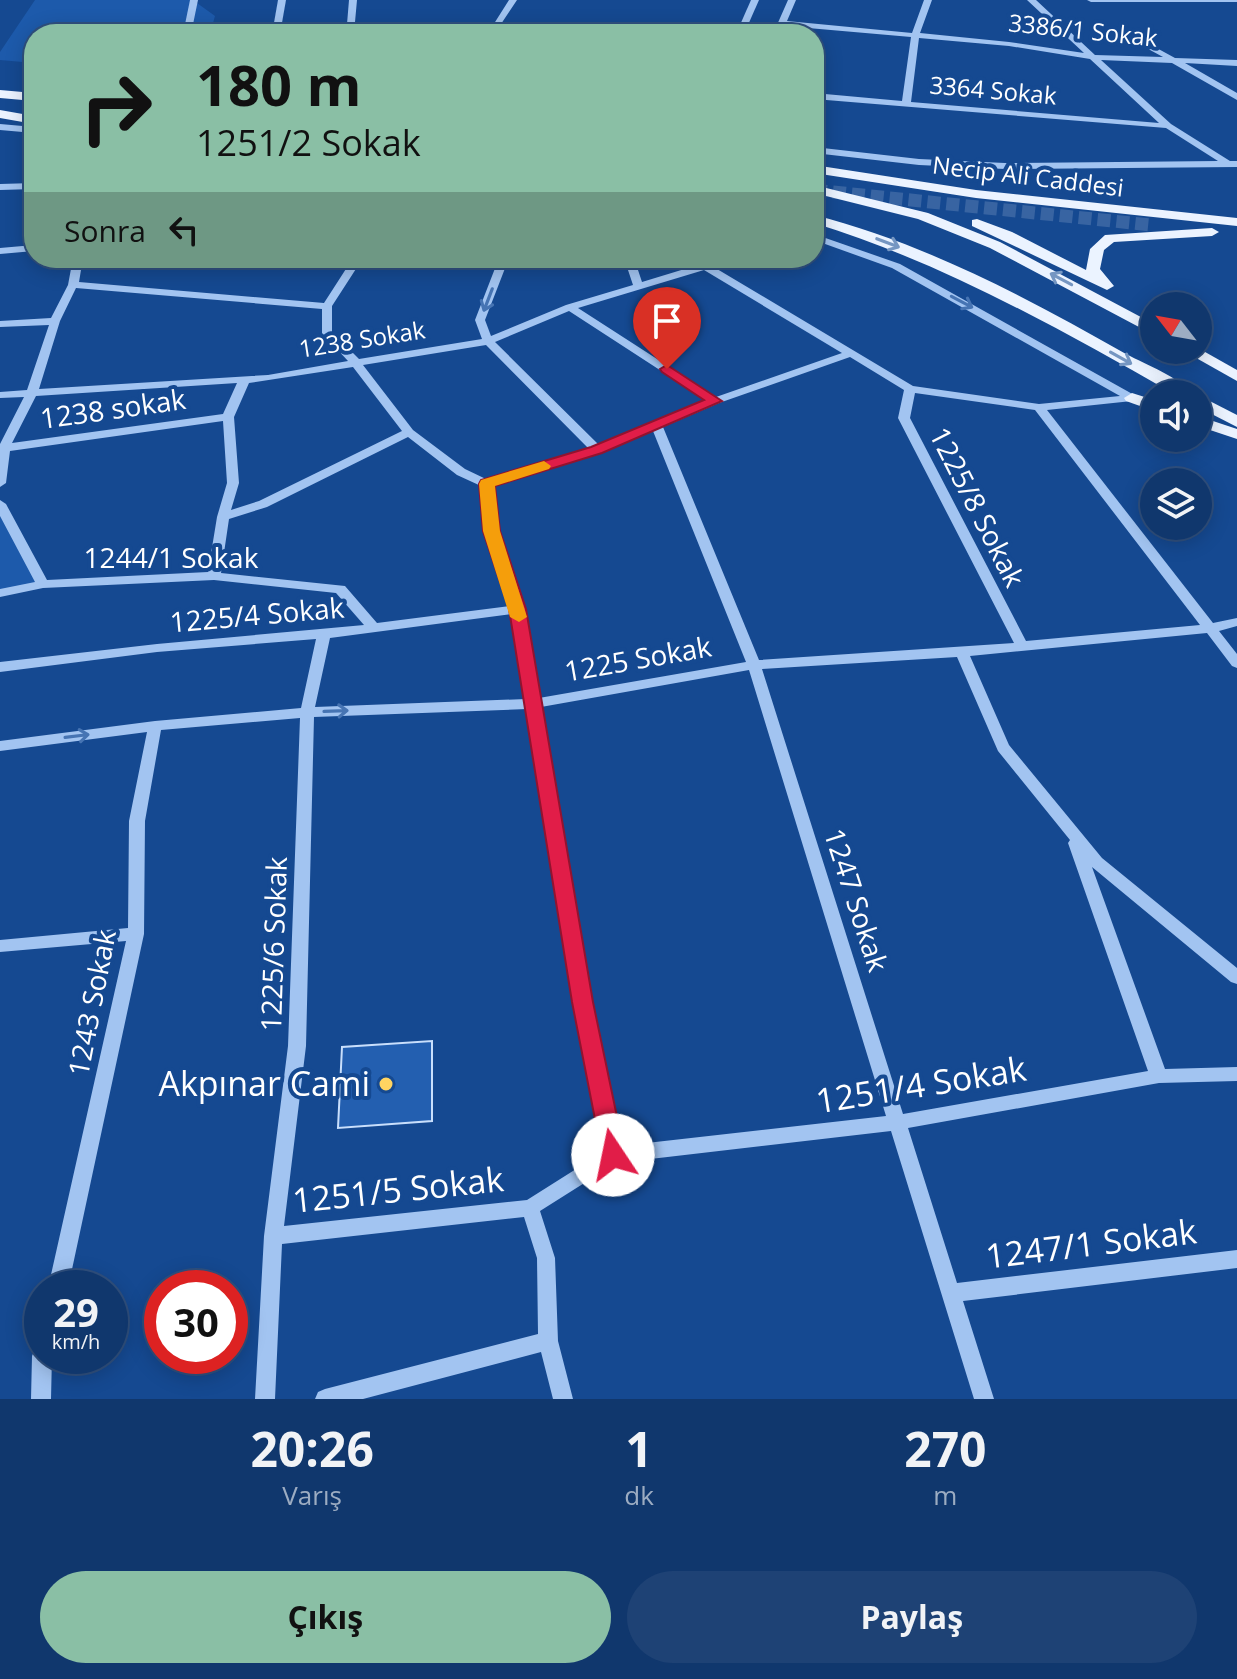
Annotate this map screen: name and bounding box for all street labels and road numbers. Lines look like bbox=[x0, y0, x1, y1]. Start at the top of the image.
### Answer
street label: 3386/1 Sokak bbox=[1007, 5, 1160, 54]
street label: 3364 Sokak bbox=[928, 68, 1058, 112]
street label: Necip Ali Caddesi bbox=[931, 147, 1126, 204]
street label: 1238 Sokak bbox=[296, 312, 428, 365]
street label: 1238 sokak bbox=[38, 379, 188, 437]
street label: 1225/8 Sokak bbox=[921, 420, 1035, 593]
street label: 1244/1 Sokak bbox=[84, 538, 259, 576]
street label: 1225/4 Sokak bbox=[168, 587, 346, 641]
street label: 1225 Sokak bbox=[561, 626, 715, 690]
street label: 1247 Sokak bbox=[816, 823, 898, 976]
street label: 1225/6 Sokak bbox=[251, 856, 295, 1032]
street label: 1243 Sokak bbox=[58, 926, 124, 1079]
street label: 1251/4 Sokak bbox=[812, 1045, 1029, 1123]
street label: 1251/5 Sokak bbox=[290, 1155, 506, 1223]
street label: 1247/1 Sokak bbox=[983, 1207, 1199, 1279]

